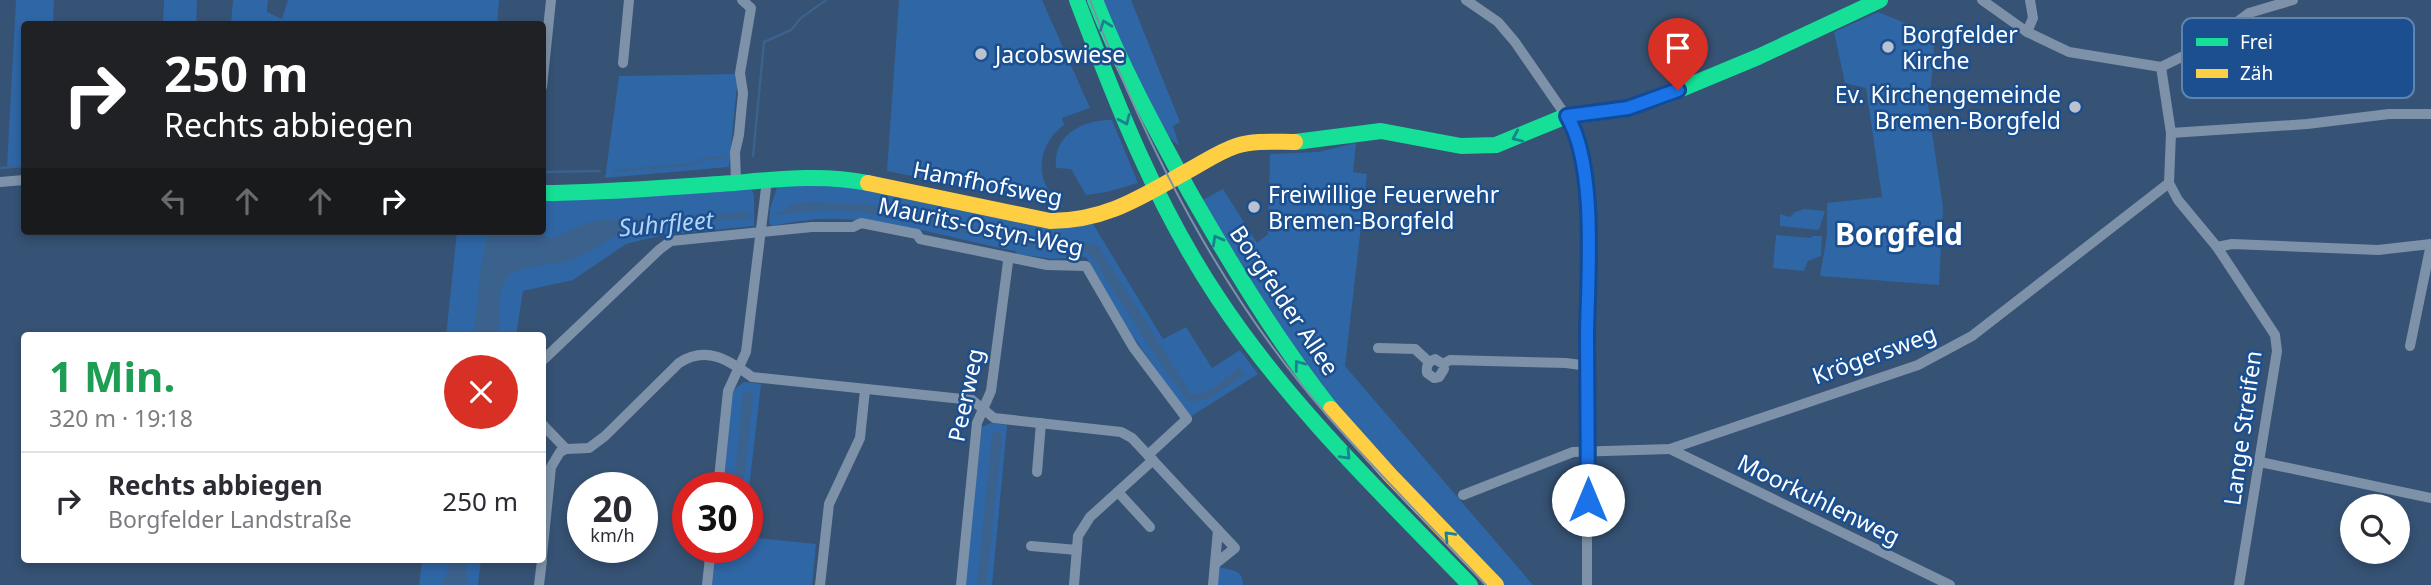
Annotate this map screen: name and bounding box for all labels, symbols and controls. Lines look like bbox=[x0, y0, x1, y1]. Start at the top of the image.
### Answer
pin bbox=[1648, 18, 1708, 90]
place label: Borgfelder Kirche bbox=[1902, 18, 2018, 76]
legend bbox=[2182, 18, 2414, 98]
one-way arrow bbox=[1099, 20, 1113, 32]
icon: arrive bbox=[1659, 29, 1697, 67]
text: Frei bbox=[2240, 29, 2273, 55]
place label: Jacobswiese bbox=[993, 38, 1125, 70]
marker: Borgfelder Kirche bbox=[1880, 39, 1896, 55]
text: 250 m bbox=[164, 40, 309, 106]
marker: Jacobswiese bbox=[973, 46, 989, 62]
icon: right bbox=[49, 49, 140, 140]
text: Zäh bbox=[2240, 60, 2273, 86]
place label: Ev. Kirchengemeinde Bremen-Borgfeld bbox=[1835, 78, 2061, 136]
marker: Ev. Kirchengemeinde Bremen-Borgfeld bbox=[2067, 99, 2083, 115]
text: Rechts abbiegen bbox=[164, 103, 413, 146]
one-way arrow bbox=[1117, 113, 1131, 125]
one-way arrow bbox=[1511, 129, 1524, 143]
street label: Hamfhofsweg bbox=[911, 153, 1065, 213]
place label: Freiwillige Feuerwehr Bremen-Borgfeld bbox=[1268, 178, 1500, 236]
icon: left bbox=[155, 182, 193, 220]
icon: ahead bbox=[228, 182, 266, 220]
icon: ahead bbox=[301, 182, 339, 220]
icon: right bbox=[374, 182, 412, 220]
street label: Maurits-Ostyn-Weg bbox=[876, 189, 1086, 263]
marker: Freiwillige Feuerwehr Bremen-Borgfeld bbox=[1246, 199, 1262, 215]
water label: Suhrfleet bbox=[617, 202, 716, 244]
district label: Borgfeld bbox=[1835, 213, 1963, 254]
street label: Borgfelder Allee bbox=[1223, 219, 1347, 381]
one-way arrow bbox=[1212, 235, 1225, 247]
street label: Krögersweg bbox=[1807, 317, 1941, 391]
street label: Peerweg bbox=[940, 345, 990, 445]
text: 1 Min. bbox=[49, 347, 175, 404]
street label: Lange Streifen bbox=[2215, 348, 2269, 508]
button: close bbox=[444, 355, 518, 429]
one-way arrow bbox=[1295, 360, 1307, 373]
text: 320 m · 19:18 bbox=[49, 402, 193, 434]
street label: Moorkuhlenweg bbox=[1732, 446, 1906, 552]
one-way arrow bbox=[1338, 447, 1351, 460]
position arrow bbox=[1551, 463, 1625, 537]
text: Rechts abbiegen bbox=[108, 467, 323, 503]
speed limit sign: 30 bbox=[672, 472, 763, 563]
icon: right bbox=[49, 482, 87, 520]
text: 250 m bbox=[442, 483, 518, 519]
text: 20 bbox=[592, 485, 633, 532]
map controls bbox=[2340, 494, 2410, 564]
button: search bbox=[2340, 494, 2410, 564]
text: Borgfelder Landstraße bbox=[108, 503, 352, 535]
text: km/h bbox=[590, 523, 635, 547]
one-way arrow bbox=[1445, 531, 1458, 544]

